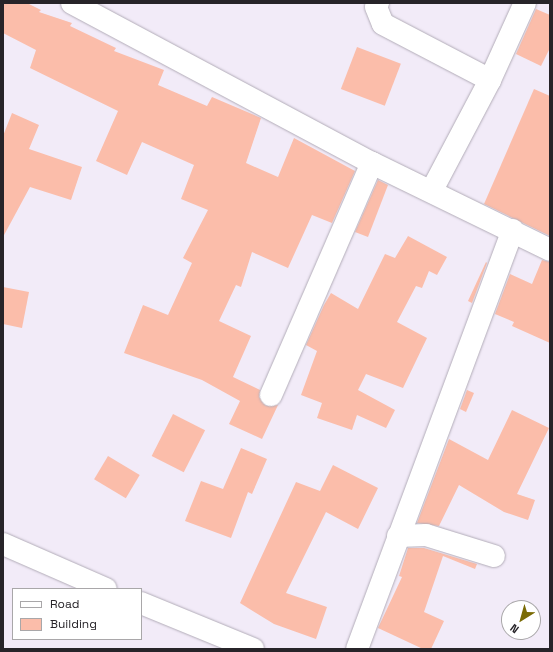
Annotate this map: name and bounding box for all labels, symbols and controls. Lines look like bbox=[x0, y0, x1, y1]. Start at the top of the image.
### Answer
legend bbox=[12, 588, 142, 640]
text: Road bbox=[50, 596, 79, 612]
north arrow bbox=[501, 600, 541, 640]
text: Building bbox=[50, 616, 97, 632]
text: N bbox=[507, 621, 522, 637]

